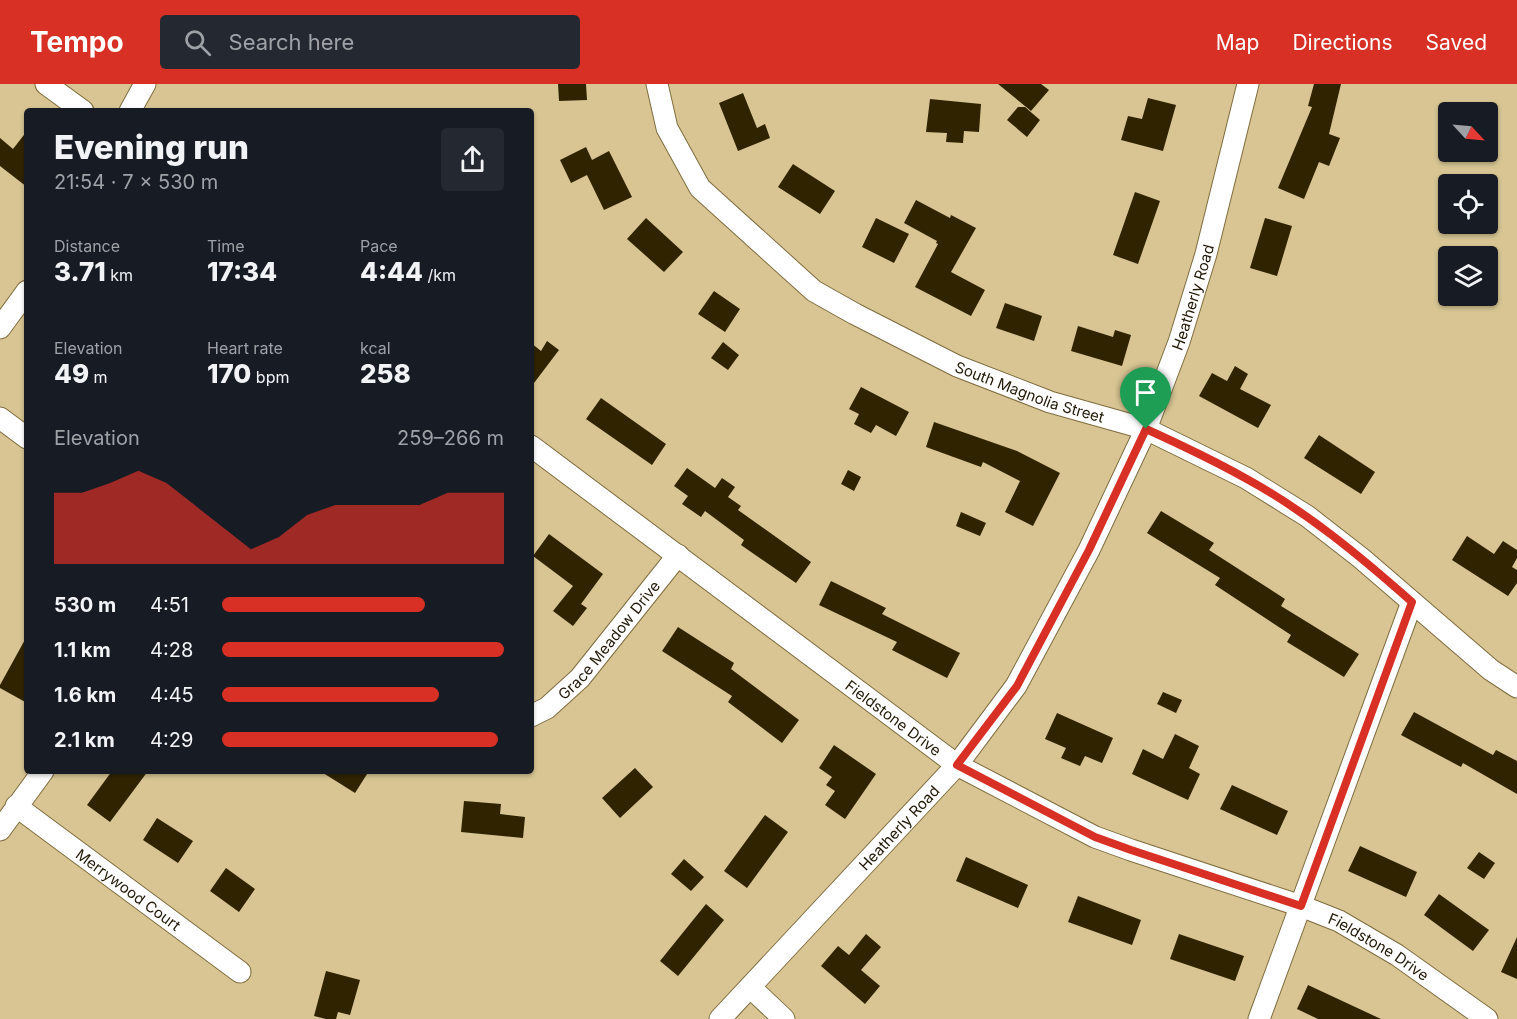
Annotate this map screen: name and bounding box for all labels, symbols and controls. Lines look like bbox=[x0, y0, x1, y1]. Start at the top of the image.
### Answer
search box bbox=[160, 15, 580, 69]
text: Tempo bbox=[30, 25, 124, 59]
icon: search bbox=[181, 26, 214, 59]
text: Search here bbox=[229, 29, 354, 55]
text: Map bbox=[1216, 30, 1259, 55]
text: Directions bbox=[1292, 30, 1393, 55]
text: Saved bbox=[1426, 30, 1487, 55]
north arrow bbox=[1438, 102, 1498, 162]
map controls bbox=[1438, 102, 1498, 306]
text: Evening run bbox=[54, 127, 249, 167]
button: share bbox=[441, 128, 504, 191]
text: 21:54 · 7 × 530 m bbox=[54, 170, 218, 194]
button: locate bbox=[1438, 174, 1498, 234]
text: Distance bbox=[54, 236, 120, 256]
text: Time bbox=[207, 236, 245, 256]
text: Pace bbox=[360, 236, 398, 256]
street label: Heatherly Road bbox=[1167, 242, 1218, 353]
button: layers bbox=[1438, 246, 1498, 306]
text: 3.71 bbox=[54, 256, 106, 287]
text: 17:34 bbox=[207, 256, 277, 287]
text: 4:44 bbox=[360, 256, 423, 287]
text: km bbox=[106, 265, 133, 285]
text: /km bbox=[423, 265, 456, 285]
text: Elevation bbox=[54, 338, 123, 358]
text: Heart rate bbox=[207, 338, 283, 358]
text: kcal bbox=[360, 338, 391, 358]
street label: South Magnolia Street bbox=[952, 357, 1107, 426]
text: 49 bbox=[54, 358, 89, 389]
text: 170 bbox=[207, 358, 251, 389]
text: 258 bbox=[360, 358, 411, 389]
text: m bbox=[89, 367, 108, 387]
text: bpm bbox=[251, 367, 289, 387]
pin bbox=[1120, 367, 1171, 429]
icon: arrive bbox=[1129, 376, 1162, 409]
text: Elevation bbox=[54, 426, 140, 450]
text: 259–266 m bbox=[397, 426, 504, 450]
street label: Grace Meadow Drive bbox=[553, 576, 664, 703]
text: 530 m bbox=[54, 593, 116, 617]
text: 4:51 bbox=[150, 593, 189, 617]
text: 1.1 km bbox=[54, 638, 111, 662]
text: 4:28 bbox=[150, 638, 193, 662]
street label: Fieldstone Drive bbox=[842, 675, 945, 760]
text: 1.6 km bbox=[54, 683, 116, 707]
text: 4:45 bbox=[150, 683, 194, 707]
text: 2.1 km bbox=[54, 728, 115, 752]
text: 4:29 bbox=[150, 728, 193, 752]
street label: Heatherly Road bbox=[854, 781, 943, 874]
street label: Merrywood Court bbox=[72, 844, 185, 934]
street label: Fieldstone Drive bbox=[1326, 908, 1433, 984]

